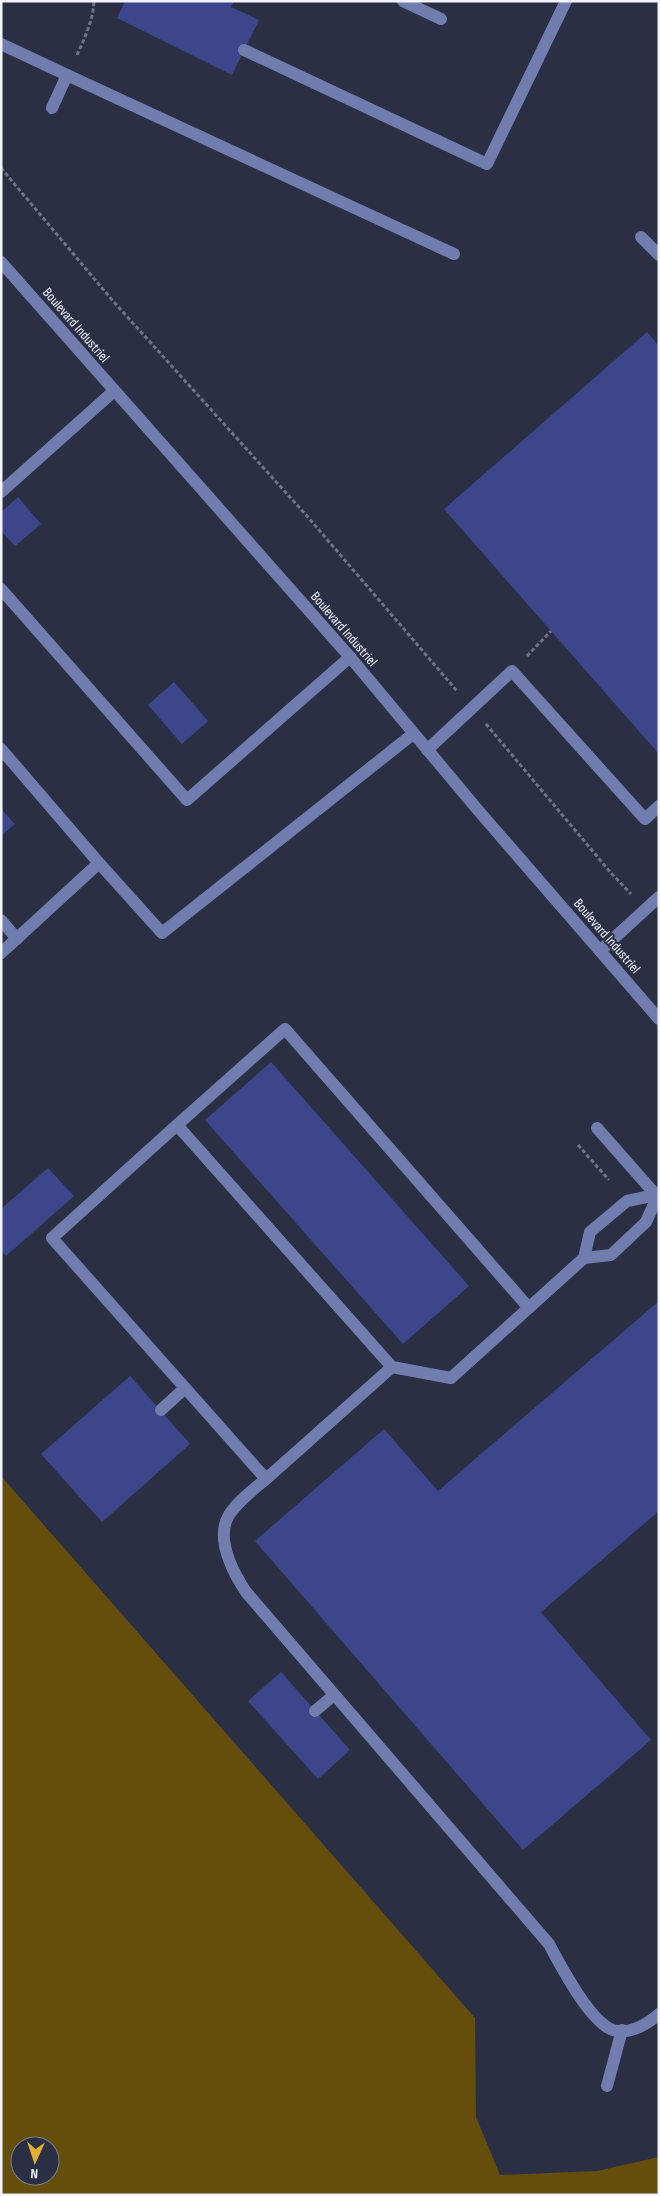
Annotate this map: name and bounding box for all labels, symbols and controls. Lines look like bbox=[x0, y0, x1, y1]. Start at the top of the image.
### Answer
street label: Boulevard Industriel bbox=[39, 284, 113, 366]
street label: Boulevard Industriel bbox=[307, 588, 381, 670]
street label: Boulevard Industriel bbox=[570, 895, 644, 977]
north arrow bbox=[10, 2136, 60, 2186]
text: N bbox=[30, 2165, 39, 2182]

